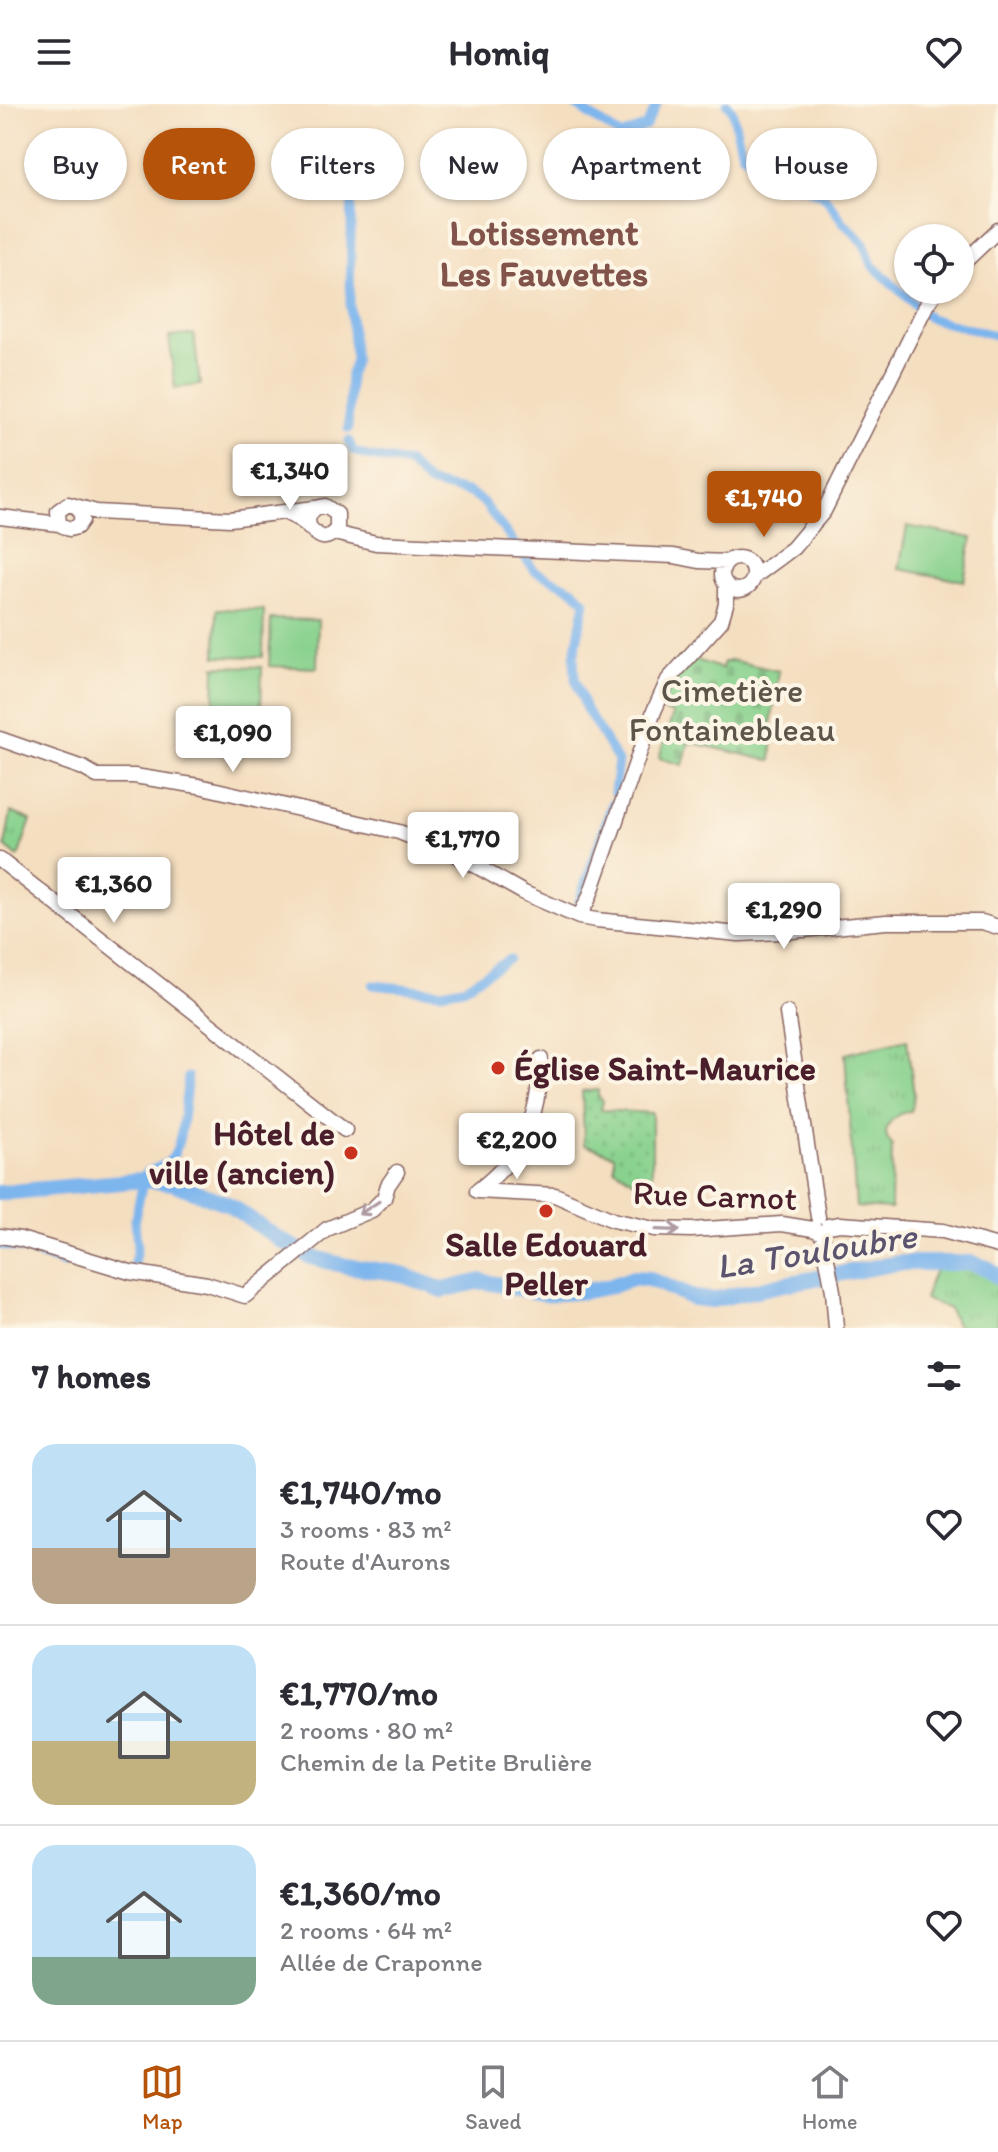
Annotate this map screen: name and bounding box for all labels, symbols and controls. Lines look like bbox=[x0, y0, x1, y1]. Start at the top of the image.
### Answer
icon: menu bbox=[32, 30, 76, 74]
icon: heart bbox=[922, 30, 966, 74]
text: Homiq bbox=[448, 31, 550, 74]
chip: Buy bbox=[24, 128, 127, 200]
chip: Rent bbox=[143, 128, 255, 200]
chip: Filters bbox=[271, 128, 404, 200]
chip: New bbox=[420, 128, 527, 200]
chip: Apartment bbox=[543, 128, 730, 200]
chip: House bbox=[746, 128, 877, 200]
district label: Lotissement Les Fauvettes bbox=[440, 211, 648, 295]
map controls bbox=[894, 224, 974, 304]
button: locate bbox=[894, 224, 974, 304]
pin: €1,340 bbox=[225, 444, 355, 512]
text: €1,340 bbox=[251, 454, 329, 486]
pin: €1,740 bbox=[699, 471, 829, 539]
text: €1,740 bbox=[725, 481, 803, 513]
park label: Cimetière Fontainebleau bbox=[629, 670, 835, 750]
pin: €1,090 bbox=[168, 706, 298, 774]
text: €1,090 bbox=[194, 716, 272, 748]
pin: €1,770 bbox=[398, 812, 528, 880]
text: €1,770 bbox=[426, 822, 500, 854]
pin: €1,360 bbox=[49, 857, 179, 925]
text: €1,360 bbox=[75, 867, 153, 899]
pin: €1,290 bbox=[719, 883, 849, 951]
text: €1,290 bbox=[746, 893, 822, 925]
place label: Église Saint-Maurice bbox=[514, 1048, 816, 1089]
marker: Église Saint-Maurice bbox=[489, 1059, 507, 1077]
place label: Hôtel de ville (ancien) bbox=[149, 1113, 335, 1193]
pin: €2,200 bbox=[452, 1113, 582, 1181]
text: €2,200 bbox=[477, 1123, 557, 1155]
marker: Hôtel de ville (ancien) bbox=[342, 1144, 360, 1162]
street label: Rue Carnot bbox=[632, 1172, 798, 1219]
one-way arrow bbox=[359, 1200, 381, 1217]
marker: Salle Edouard Peller bbox=[537, 1202, 555, 1220]
water label: La Touloubre bbox=[713, 1213, 921, 1288]
one-way arrow bbox=[654, 1222, 681, 1237]
place label: Salle Edouard Peller bbox=[445, 1224, 648, 1304]
icon: filters bbox=[922, 1354, 966, 1398]
text: 7 homes bbox=[32, 1356, 151, 1397]
text: €1,740/mo bbox=[280, 1472, 442, 1513]
icon: home bbox=[96, 1476, 192, 1572]
icon: heart bbox=[922, 1502, 966, 1546]
text: 3 rooms · 83 m² bbox=[280, 1513, 452, 1545]
text: Route d'Aurons bbox=[280, 1545, 451, 1577]
text: €1,770/mo bbox=[280, 1673, 438, 1714]
icon: home bbox=[96, 1677, 192, 1773]
icon: heart bbox=[922, 1703, 966, 1747]
text: 2 rooms · 80 m² bbox=[280, 1714, 453, 1746]
text: Chemin de la Petite Brulière bbox=[280, 1746, 592, 1778]
text: €1,360/mo bbox=[280, 1873, 441, 1914]
icon: home bbox=[96, 1877, 192, 1973]
icon: heart bbox=[922, 1903, 966, 1947]
text: 2 rooms · 64 m² bbox=[280, 1914, 452, 1946]
text: Allée de Craponne bbox=[280, 1946, 483, 1978]
tab: Map bbox=[140, 2060, 184, 2135]
tab: Saved bbox=[465, 2060, 521, 2135]
tab: Home bbox=[802, 2060, 858, 2135]

